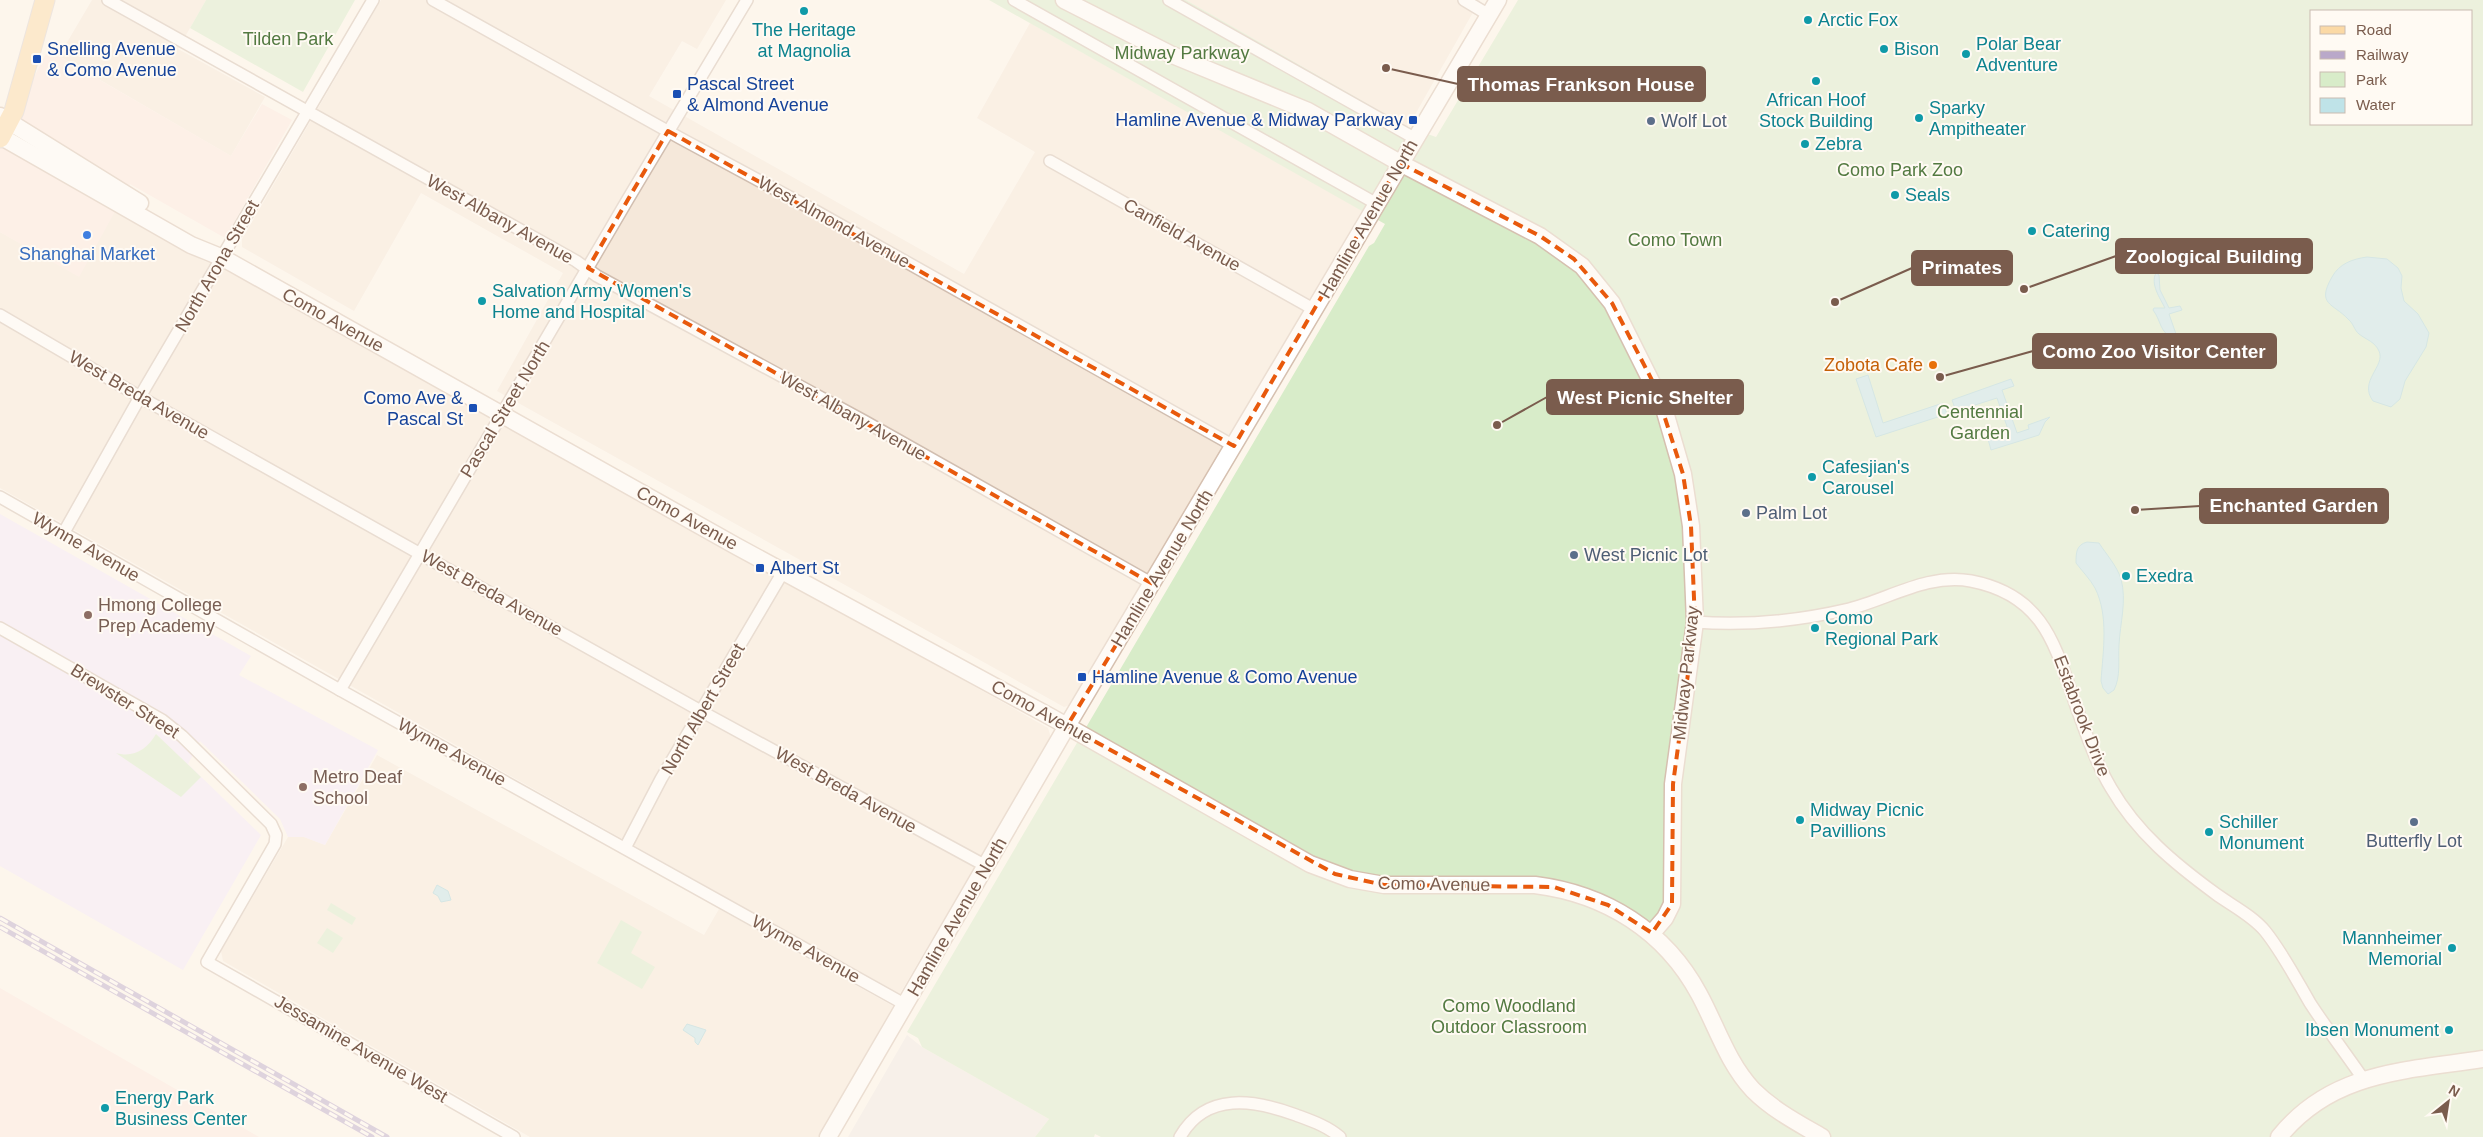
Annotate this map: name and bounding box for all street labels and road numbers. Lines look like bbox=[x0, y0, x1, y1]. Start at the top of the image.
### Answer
street label: Hamline Avenue North bbox=[1314, 136, 1422, 302]
street label: West Albany Avenue bbox=[423, 170, 577, 268]
street label: West Almond Avenue bbox=[755, 172, 913, 272]
street label: Canfield Avenue bbox=[1120, 195, 1244, 275]
street label: North Arona Street bbox=[171, 196, 263, 336]
street label: Como Avenue bbox=[279, 284, 387, 356]
street label: Pascal Street North bbox=[456, 337, 554, 481]
street label: West Breda Avenue bbox=[65, 347, 213, 443]
street label: West Albany Avenue bbox=[776, 367, 930, 465]
street label: Como Avenue bbox=[633, 482, 741, 554]
street label: Hamline Avenue North bbox=[1107, 486, 1217, 650]
street label: Wynne Avenue bbox=[29, 508, 143, 586]
street label: West Breda Avenue bbox=[418, 546, 566, 640]
street label: Midway Parkway bbox=[1669, 605, 1703, 741]
street label: North Albert Street bbox=[657, 640, 749, 778]
street label: Estabrook Drive bbox=[2050, 653, 2114, 779]
street label: Brewster Street bbox=[67, 660, 183, 742]
street label: Como Avenue bbox=[988, 676, 1096, 748]
street label: Wynne Avenue bbox=[394, 714, 510, 790]
street label: West Breda Avenue bbox=[772, 743, 920, 837]
street label: Hamline Avenue North bbox=[903, 834, 1011, 1000]
street label: Como Avenue bbox=[1377, 873, 1491, 895]
street label: Wynne Avenue bbox=[748, 911, 864, 987]
street label: Jessamine Avenue West bbox=[271, 991, 451, 1107]

